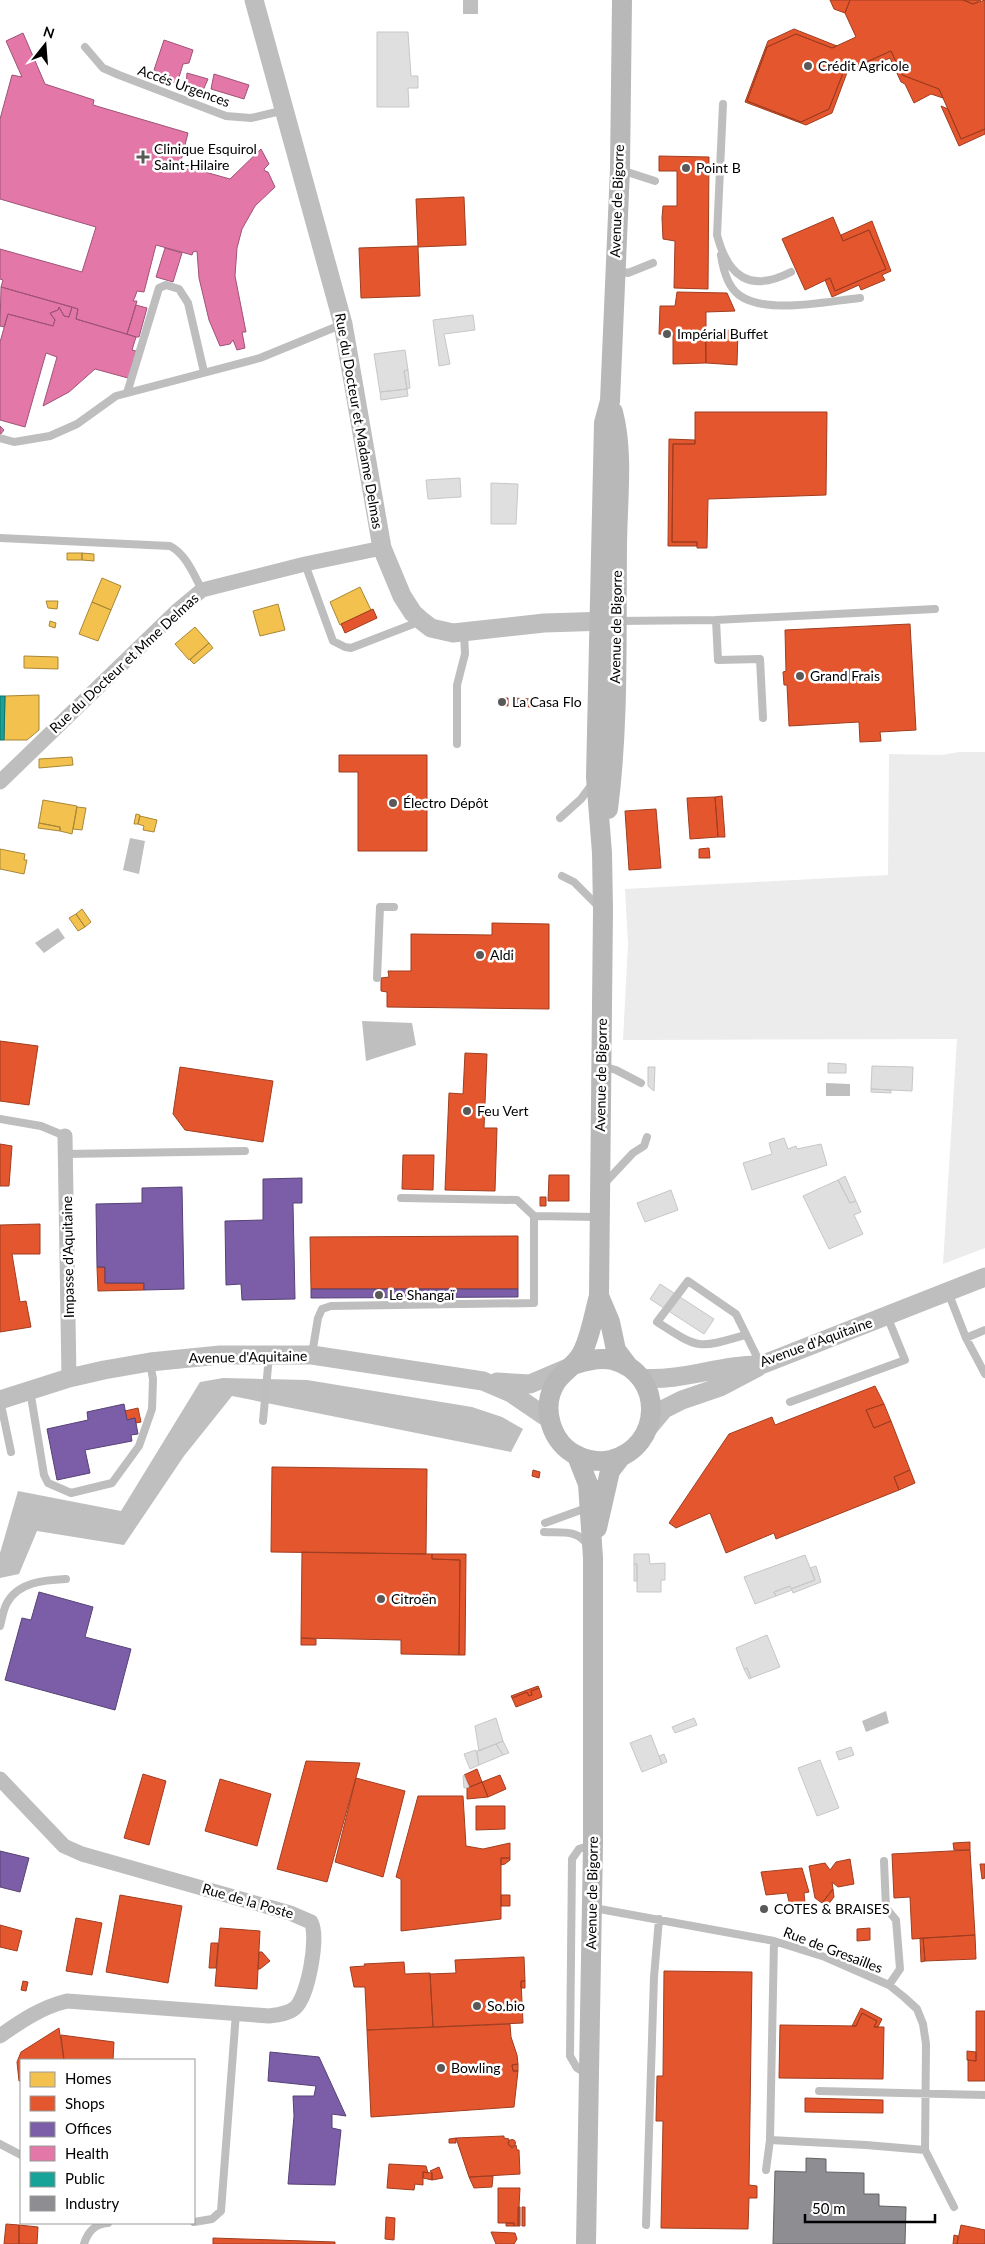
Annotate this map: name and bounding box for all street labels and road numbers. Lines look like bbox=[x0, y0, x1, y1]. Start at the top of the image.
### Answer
street label: Accés Urgences bbox=[136, 61, 233, 110]
street label: Avenue de Bigorre bbox=[606, 144, 627, 258]
street label: Rue du Docteur et Madame Delmas bbox=[332, 312, 387, 530]
street label: Avenue de Bigorre bbox=[606, 570, 625, 684]
street label: Rue du Docteur et Mme Delmas bbox=[46, 589, 202, 736]
street label: Avenue de Bigorre bbox=[591, 1018, 610, 1132]
street label: Impasse d'Aquitaine bbox=[58, 1196, 77, 1318]
street label: Avenue d'Aquitaine bbox=[757, 1313, 875, 1370]
street label: Avenue d'Aquitaine bbox=[188, 1347, 307, 1366]
street label: Avenue de Bigorre bbox=[582, 1836, 601, 1950]
street label: Rue de la Poste bbox=[200, 1879, 296, 1922]
street label: Rue de Gresailles bbox=[781, 1923, 885, 1976]

